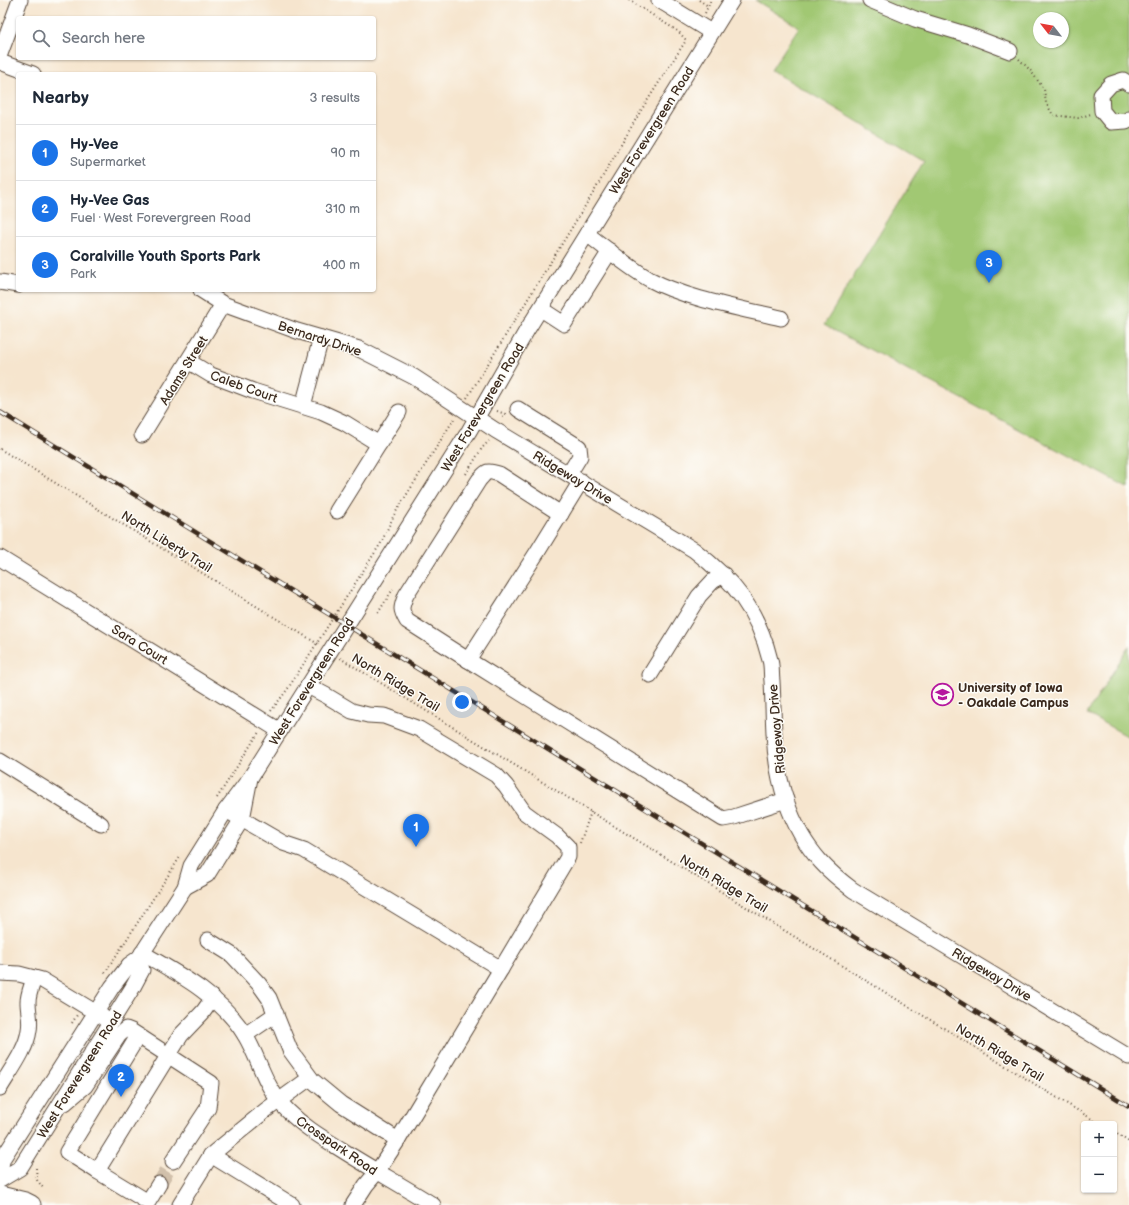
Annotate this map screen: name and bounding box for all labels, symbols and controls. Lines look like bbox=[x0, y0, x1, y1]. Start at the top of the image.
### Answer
north arrow bbox=[1033, 12, 1069, 48]
search box bbox=[16, 16, 376, 60]
icon: search bbox=[30, 27, 52, 49]
text: Search here bbox=[62, 29, 145, 48]
street label: West Forevergreen Road bbox=[606, 64, 698, 197]
text: Nearby bbox=[32, 88, 89, 108]
text: 3 results bbox=[309, 90, 360, 106]
text: Hy-Vee bbox=[70, 135, 118, 154]
text: 1 bbox=[42, 145, 48, 161]
text: 90 m bbox=[331, 145, 360, 161]
text: Supermarket bbox=[70, 154, 146, 170]
text: Hy-Vee Gas bbox=[70, 191, 149, 210]
text: 2 bbox=[41, 201, 49, 217]
text: 310 m bbox=[325, 201, 360, 217]
text: Fuel · West Forevergreen Road bbox=[70, 210, 251, 226]
text: Coralville Youth Sports Park bbox=[70, 247, 260, 266]
pin: 3 bbox=[976, 250, 1002, 283]
text: 3 bbox=[41, 257, 49, 273]
text: 400 m bbox=[323, 257, 360, 273]
text: Park bbox=[70, 266, 96, 282]
street label: Bernardy Drive bbox=[276, 318, 364, 360]
street label: Adams Street bbox=[156, 333, 211, 408]
street label: West Forevergreen Road bbox=[438, 340, 528, 475]
street label: Caleb Court bbox=[208, 367, 280, 407]
street label: Ridgeway Drive bbox=[530, 448, 615, 508]
street label: North Liberty Trail bbox=[118, 507, 215, 576]
street label: West Forevergreen Road bbox=[266, 615, 358, 748]
street label: Sara Court bbox=[108, 621, 170, 668]
street label: North Ridge Trail bbox=[349, 650, 442, 715]
place label: University of Iowa - Oakdale Campus bbox=[958, 680, 1069, 711]
school or university icon: University of Iowa - Oakdale Campus bbox=[929, 681, 955, 707]
street label: Ridgeway Drive bbox=[765, 683, 789, 774]
your location bbox=[452, 692, 472, 712]
pin: 1 bbox=[403, 814, 429, 847]
street label: North Ridge Trail bbox=[677, 851, 770, 916]
street label: Ridgeway Drive bbox=[949, 945, 1034, 1005]
street label: West Forevergreen Road bbox=[34, 1008, 126, 1141]
street label: North Ridge Trail bbox=[953, 1020, 1046, 1085]
pin: 2 bbox=[108, 1064, 134, 1097]
street label: Crosspark Road bbox=[293, 1113, 380, 1179]
map controls bbox=[1081, 1121, 1117, 1193]
button: + bbox=[1081, 1121, 1117, 1157]
button: − bbox=[1081, 1157, 1117, 1193]

